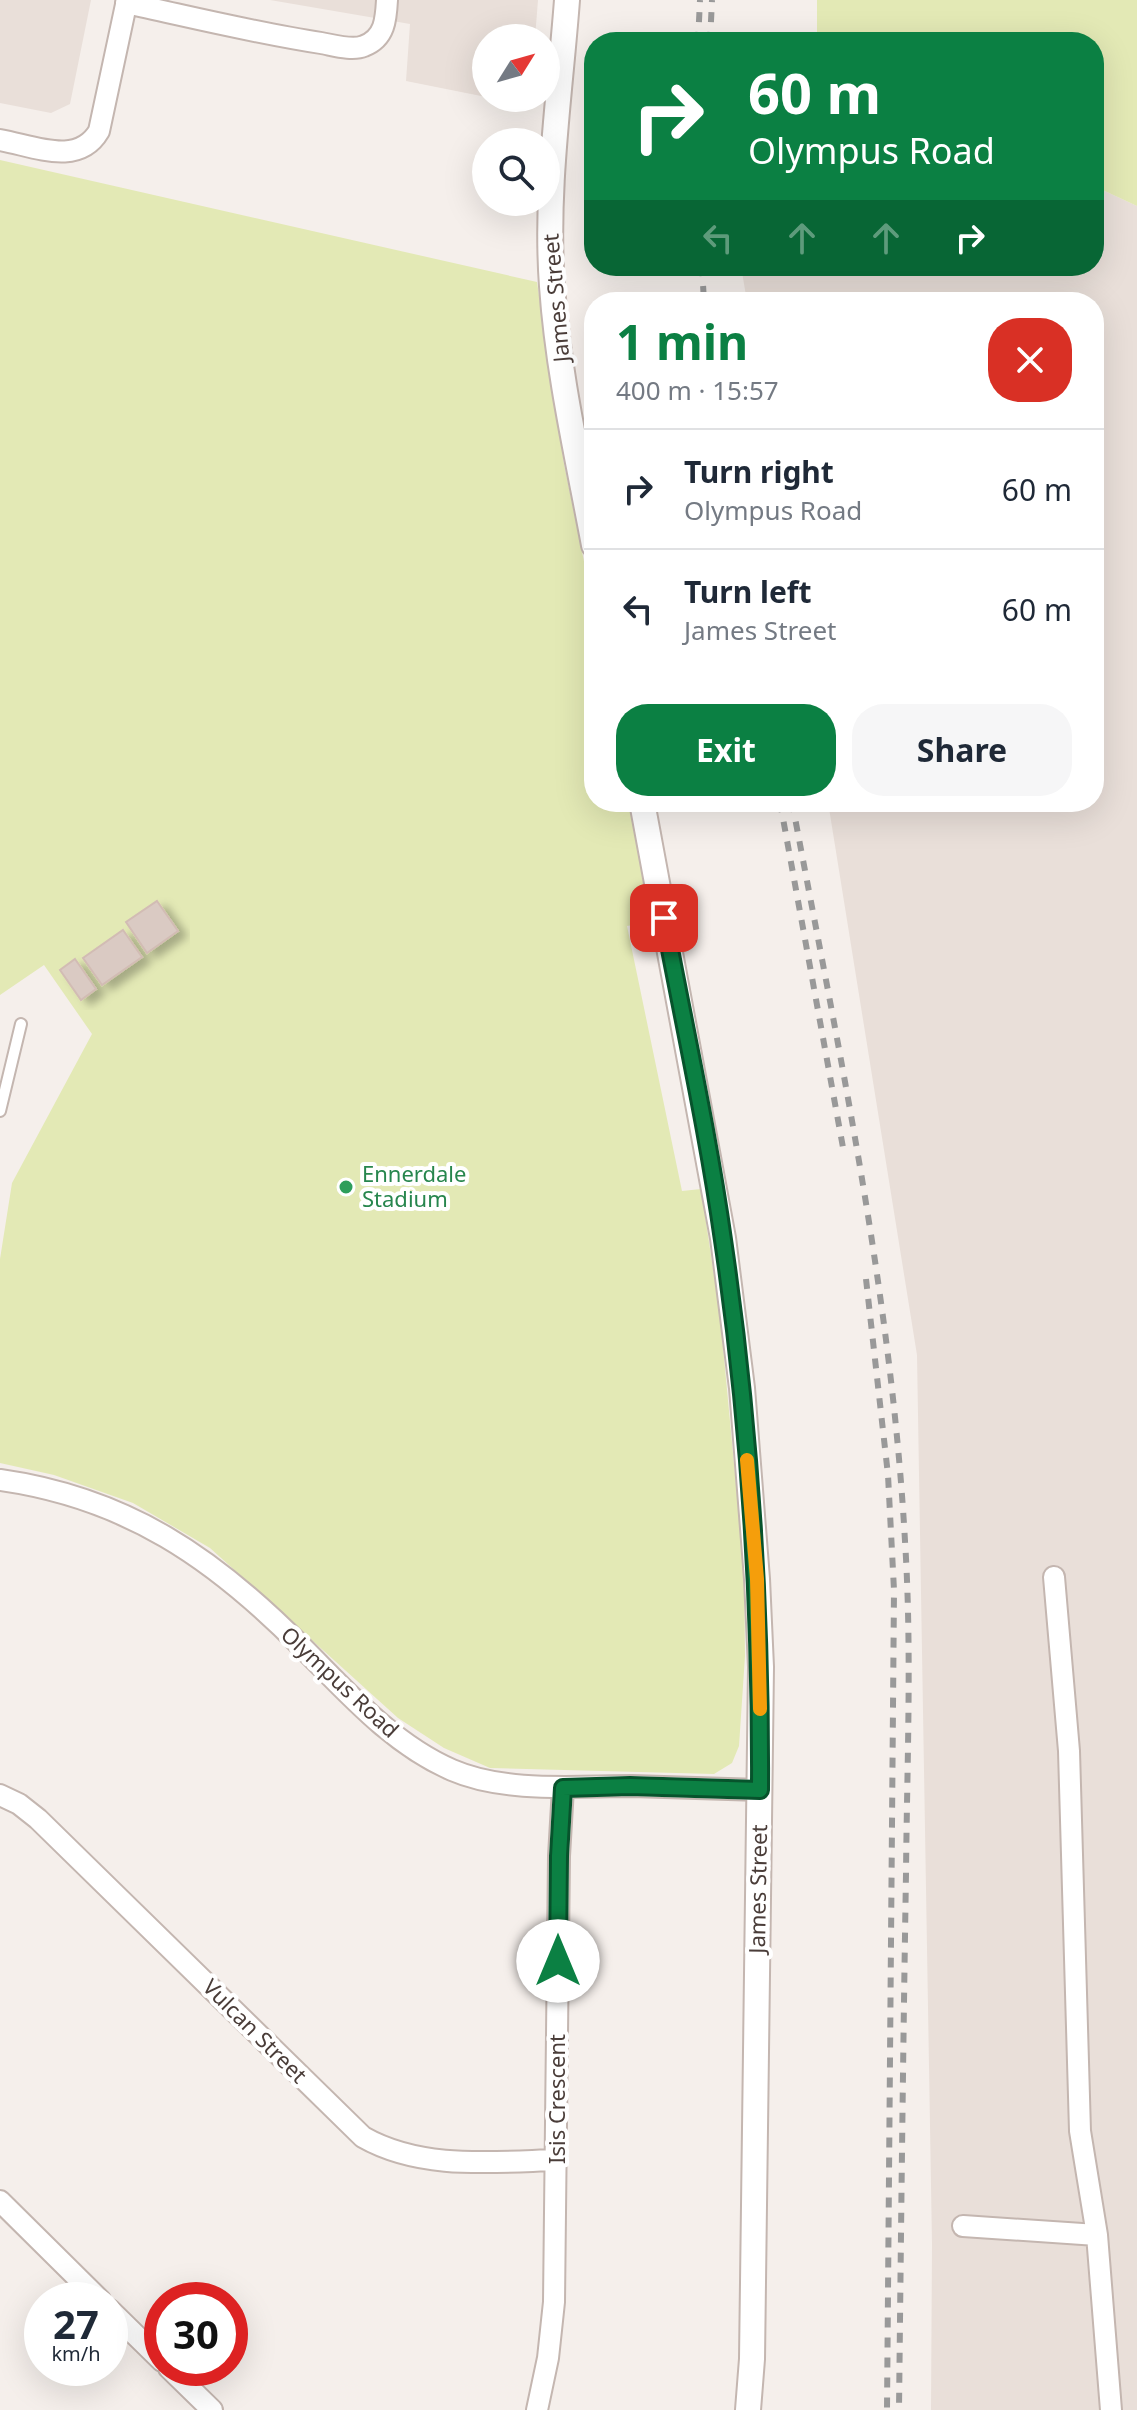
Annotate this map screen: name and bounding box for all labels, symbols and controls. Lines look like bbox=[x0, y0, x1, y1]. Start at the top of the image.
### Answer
north arrow bbox=[472, 24, 560, 112]
map controls bbox=[472, 24, 560, 216]
text: 60 m bbox=[748, 54, 881, 130]
icon: right bbox=[616, 64, 720, 168]
text: Olympus Road bbox=[748, 126, 995, 175]
button: search bbox=[472, 128, 560, 216]
icon: left bbox=[696, 216, 740, 260]
icon: ahead bbox=[780, 216, 824, 260]
icon: ahead bbox=[864, 216, 908, 260]
icon: right bbox=[948, 216, 992, 260]
street label: James Street bbox=[534, 232, 576, 366]
text: 1 min bbox=[616, 309, 748, 374]
button: close bbox=[988, 318, 1072, 402]
text: 400 m · 15:57 bbox=[616, 372, 779, 408]
text: Turn right bbox=[684, 451, 834, 492]
icon: right bbox=[616, 467, 660, 511]
text: 60 m bbox=[1002, 469, 1072, 510]
text: Olympus Road bbox=[684, 492, 862, 528]
text: Turn left bbox=[684, 571, 812, 612]
icon: left bbox=[616, 587, 660, 631]
text: 60 m bbox=[1002, 589, 1072, 630]
text: James Street bbox=[684, 612, 836, 648]
button: Exit bbox=[616, 704, 836, 796]
button: Share bbox=[852, 704, 1072, 796]
pin bbox=[630, 884, 698, 952]
icon: arrive bbox=[642, 896, 686, 940]
place label: Ennerdale Stadium bbox=[362, 1158, 466, 1213]
marker: Ennerdale Stadium bbox=[337, 1178, 355, 1196]
street label: Olympus Road bbox=[275, 1619, 406, 1744]
street label: James Street bbox=[741, 1824, 773, 1956]
position arrow bbox=[516, 1919, 600, 2003]
street label: Vulcan Street bbox=[197, 1972, 314, 2089]
street label: Isis Crescent bbox=[541, 2034, 571, 2164]
speed limit sign: 30 bbox=[144, 2282, 248, 2386]
text: 27 bbox=[53, 2296, 99, 2351]
text: km/h bbox=[51, 2340, 101, 2367]

